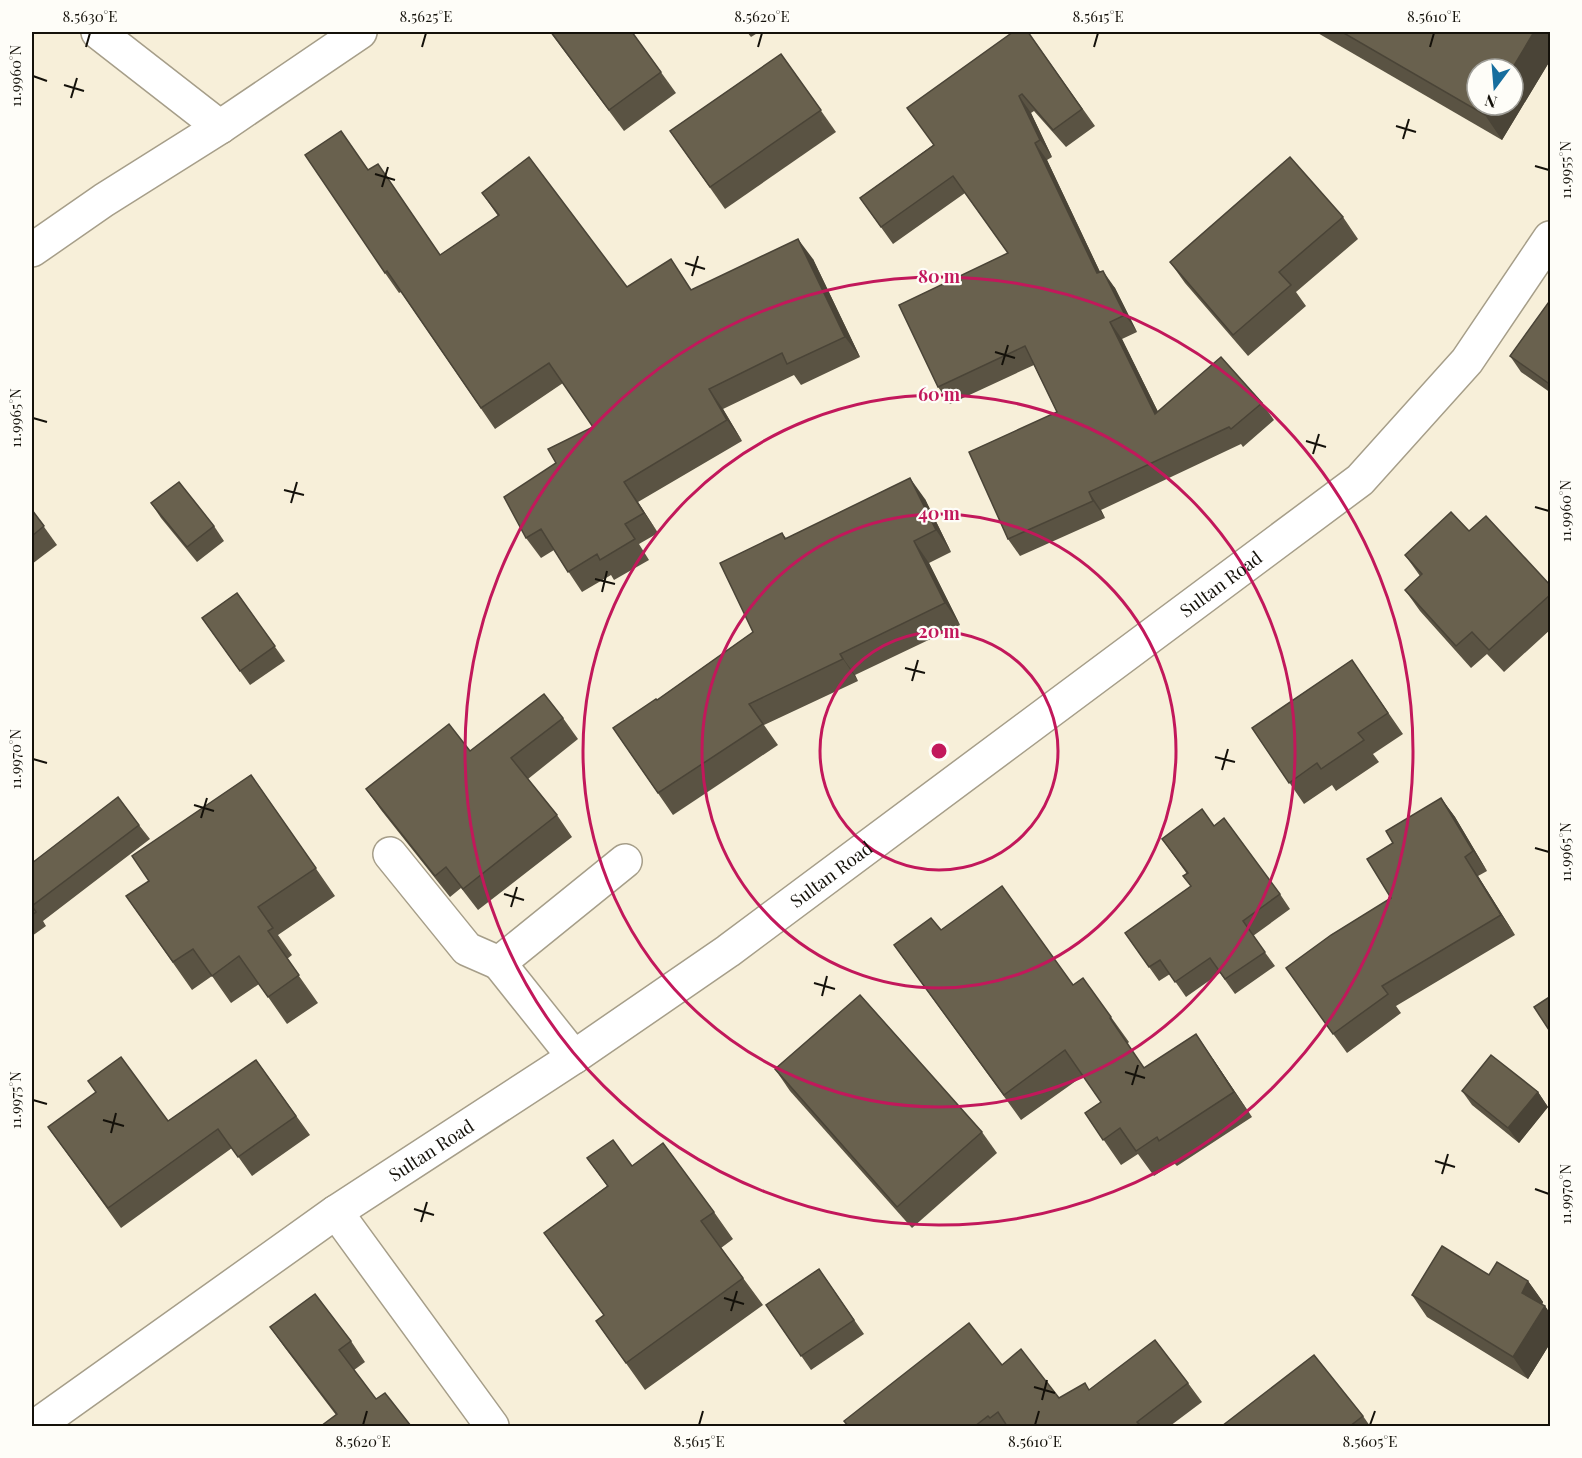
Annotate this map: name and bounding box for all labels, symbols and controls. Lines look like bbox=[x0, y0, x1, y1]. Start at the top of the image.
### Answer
text: 8.5630°E bbox=[63, 6, 118, 26]
text: 8.5625°E bbox=[400, 6, 452, 26]
text: 8.5620°E bbox=[734, 6, 790, 26]
text: 8.5615°E bbox=[1072, 6, 1124, 26]
text: 8.5610°E bbox=[1407, 6, 1461, 26]
text: 11.9960°N bbox=[5, 45, 25, 107]
north arrow bbox=[1465, 57, 1525, 117]
text: N bbox=[1482, 90, 1499, 114]
text: 11.9955°N bbox=[1555, 141, 1575, 199]
text: 80 m bbox=[918, 264, 961, 288]
text: 60 m bbox=[918, 382, 961, 406]
text: 11.9965°N bbox=[5, 388, 25, 448]
text: 11.9960°N bbox=[1555, 480, 1575, 542]
text: 40 m bbox=[918, 501, 961, 525]
street label: Sultan Road bbox=[1175, 545, 1267, 622]
text: 20 m bbox=[918, 619, 960, 643]
text: 11.9970°N bbox=[5, 728, 25, 789]
centre of rings bbox=[929, 741, 949, 761]
text: 11.9965°N bbox=[1555, 822, 1575, 882]
street label: Sultan Road bbox=[785, 835, 878, 913]
text: 11.9975°N bbox=[5, 1071, 25, 1129]
street label: Sultan Road bbox=[384, 1113, 479, 1187]
text: 11.9970°N bbox=[1555, 1163, 1575, 1224]
text: 8.5620°E bbox=[335, 1431, 391, 1451]
text: 8.5615°E bbox=[673, 1431, 725, 1451]
text: 8.5610°E bbox=[1008, 1431, 1062, 1451]
text: 8.5605°E bbox=[1343, 1431, 1397, 1451]

